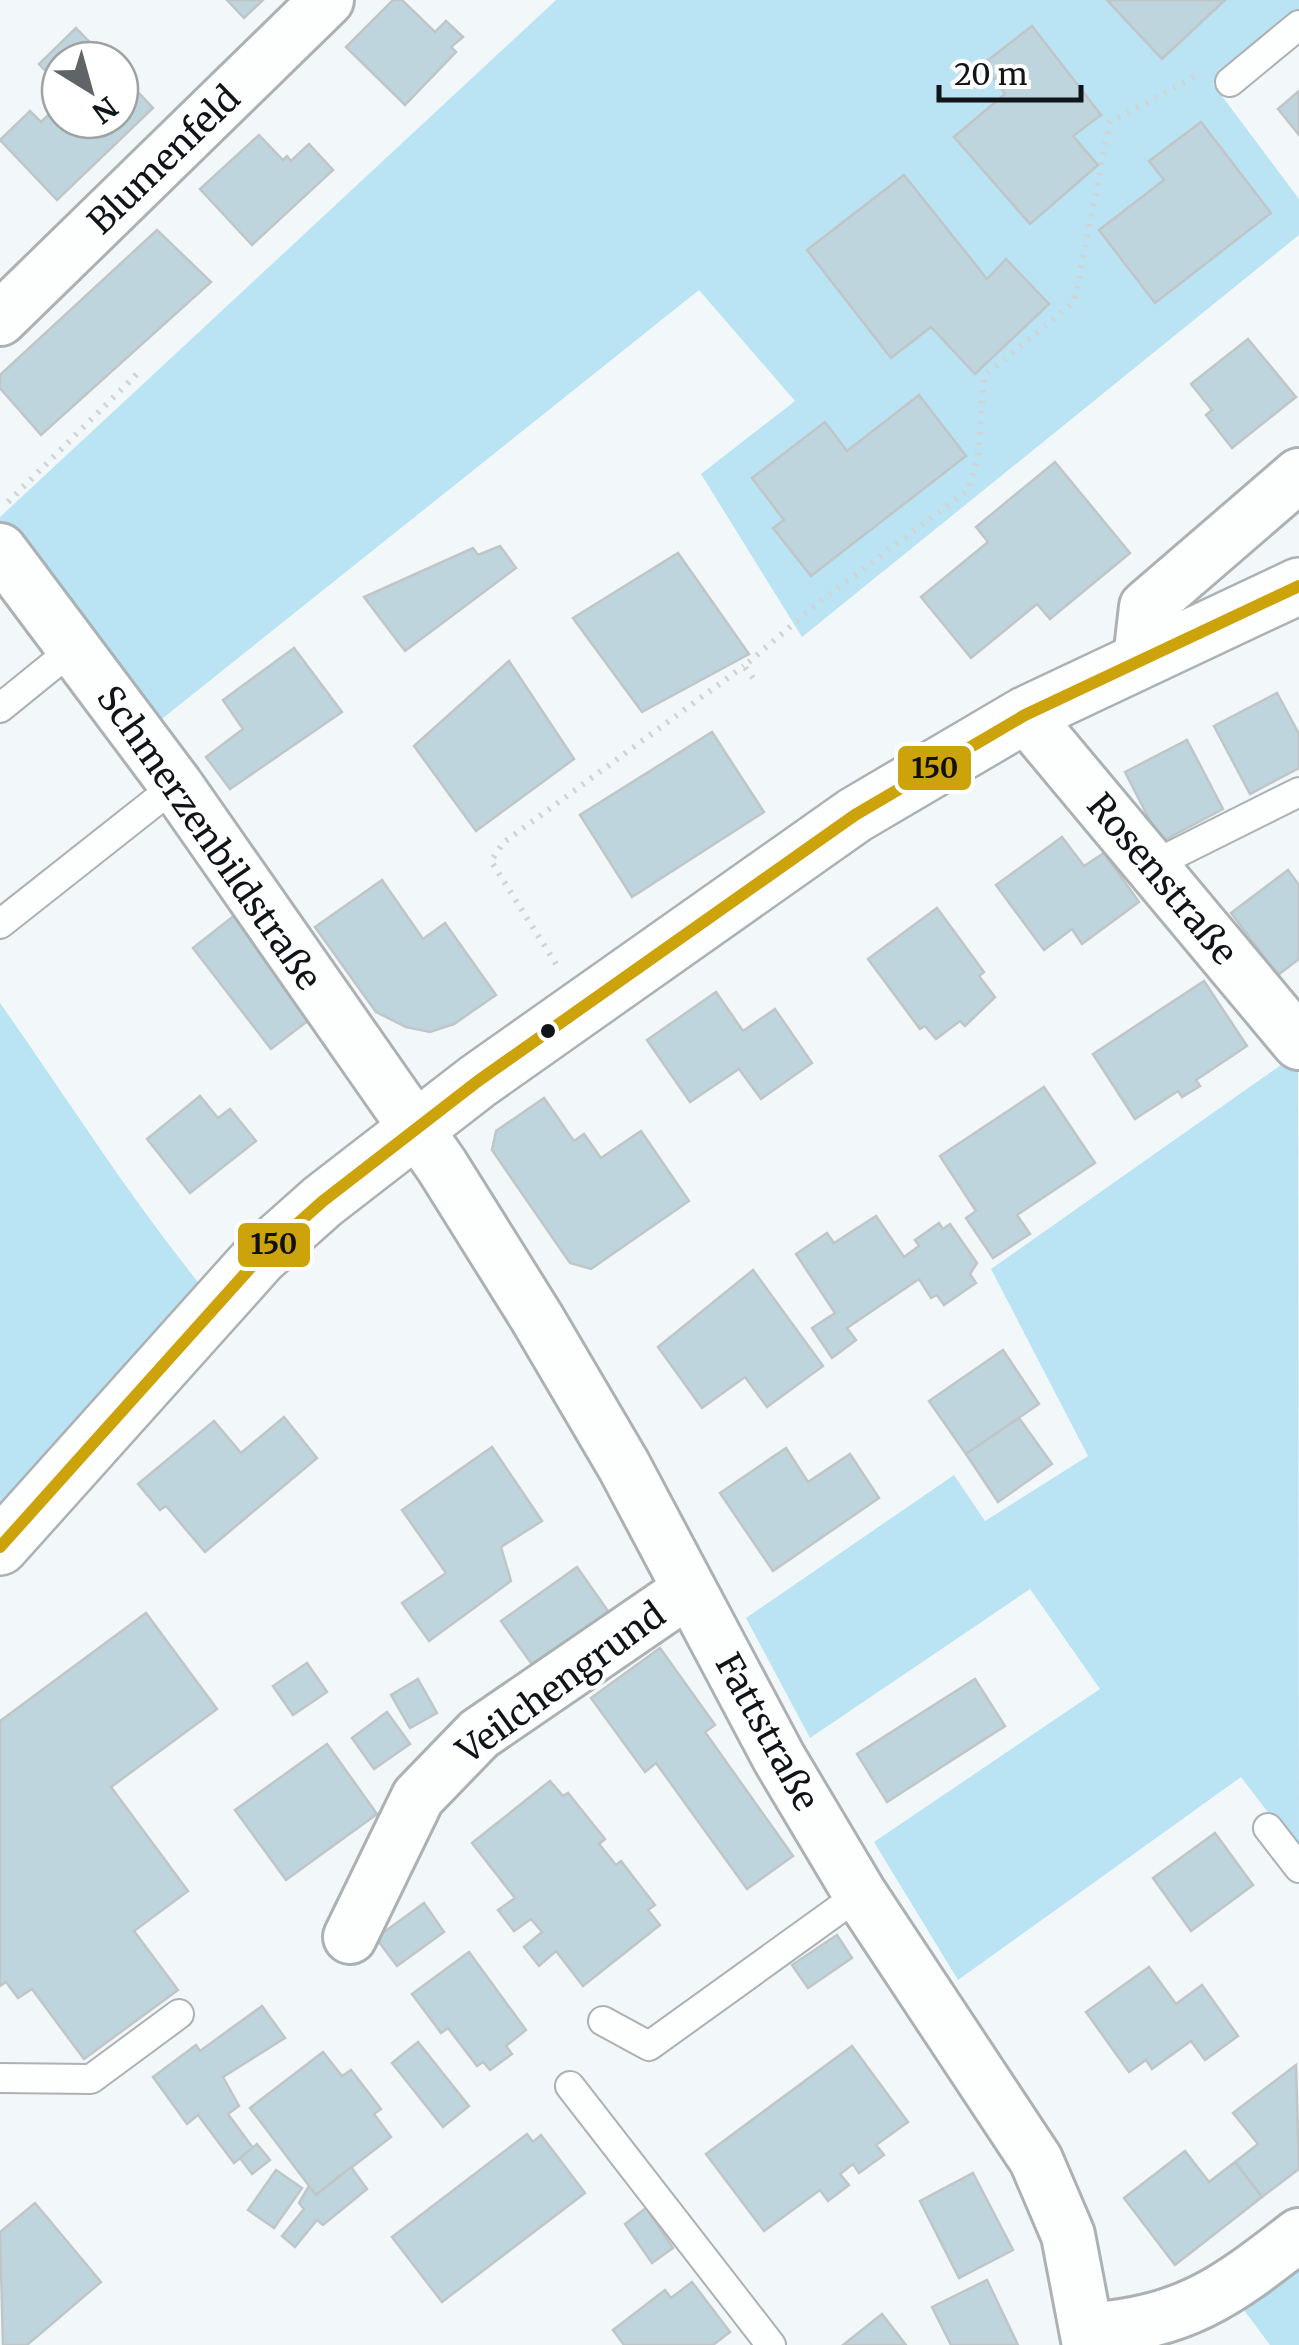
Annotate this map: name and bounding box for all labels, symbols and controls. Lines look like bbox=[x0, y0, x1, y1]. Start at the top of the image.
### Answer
north arrow bbox=[40, 40, 140, 140]
scale bar bbox=[939, 40, 1082, 102]
text: 20 m bbox=[954, 55, 1028, 93]
street label: Blumenfeld bbox=[79, 77, 249, 243]
text: N bbox=[85, 89, 125, 131]
street label: Schmerzenbildstraße bbox=[87, 677, 331, 999]
line badge: 150 bbox=[896, 744, 973, 792]
text: 150 bbox=[912, 750, 958, 786]
street label: Rosenstraße bbox=[1078, 784, 1246, 974]
unlabelled marker bbox=[538, 1021, 558, 1041]
line badge: 150 bbox=[236, 1221, 312, 1269]
text: 150 bbox=[251, 1226, 297, 1262]
street label: Veilchengrund bbox=[448, 1593, 674, 1774]
street label: Fattstraße bbox=[706, 1646, 828, 1818]

